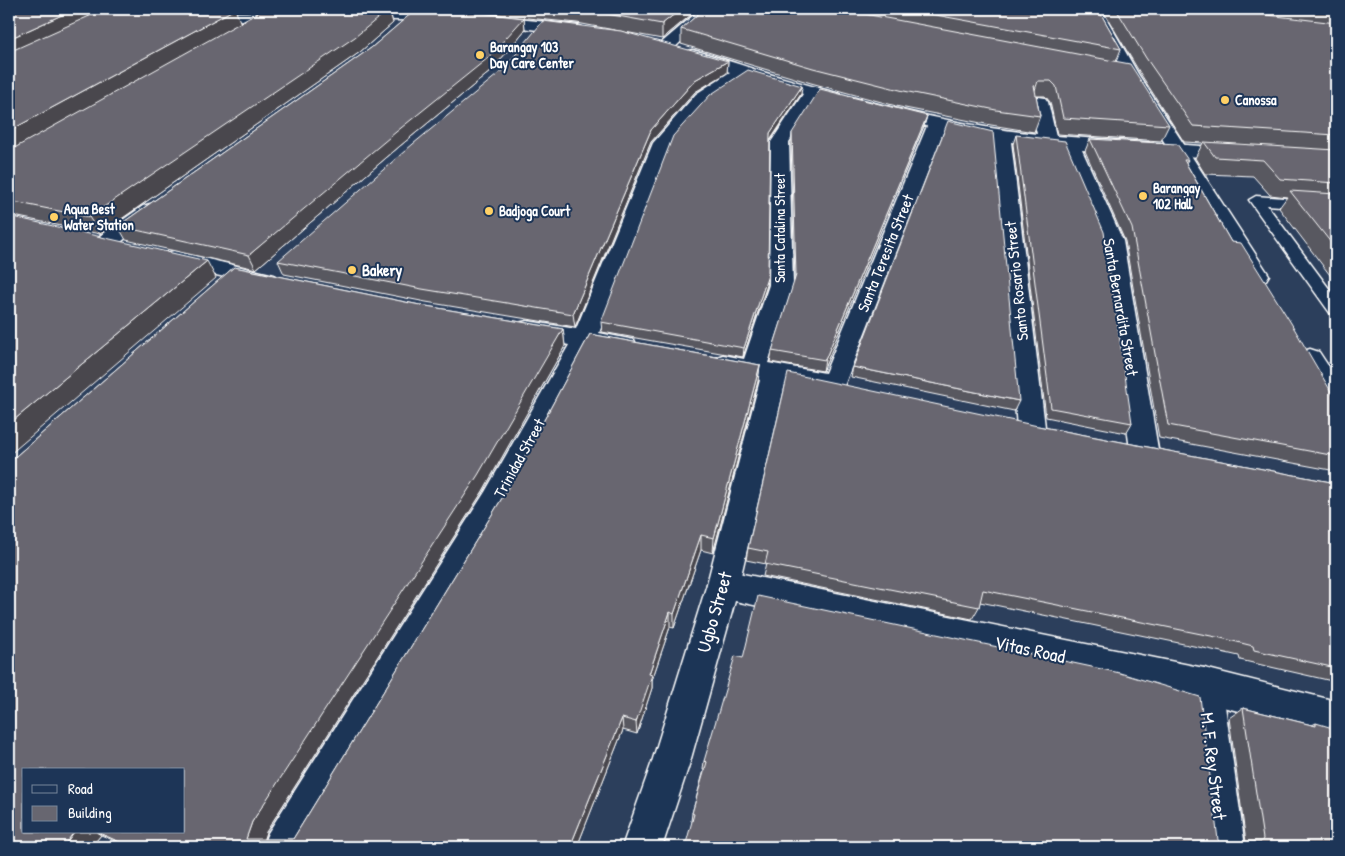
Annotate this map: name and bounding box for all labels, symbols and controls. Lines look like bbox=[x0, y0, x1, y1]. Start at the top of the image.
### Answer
place label: Barangay 103 Day Care Center bbox=[490, 37, 575, 74]
marker: Barangay 103 Day Care Center bbox=[474, 49, 486, 61]
place label: Canossa bbox=[1235, 90, 1277, 109]
marker: Canossa bbox=[1219, 94, 1231, 106]
street label: Santa Catalina Street bbox=[770, 173, 789, 283]
place label: Barangay 102 Hall bbox=[1153, 178, 1201, 213]
street label: Santa Teresita Street bbox=[851, 190, 919, 315]
marker: Barangay 102 Hall bbox=[1137, 190, 1149, 202]
place label: Aqua Best Water Station bbox=[64, 199, 134, 234]
place label: Badjoga Court bbox=[499, 201, 571, 222]
marker: Badjoga Court bbox=[483, 205, 495, 217]
marker: Aqua Best Water Station bbox=[48, 211, 60, 223]
street label: Santo Rosario Street bbox=[999, 220, 1033, 342]
street label: Santa Bernardita Street bbox=[1098, 237, 1144, 378]
place label: Bakery bbox=[362, 259, 403, 282]
marker: Bakery bbox=[346, 264, 358, 276]
street label: Trinidad Street bbox=[488, 414, 550, 502]
street label: Ugbo Street bbox=[690, 568, 738, 655]
street label: Vitas Road bbox=[992, 629, 1068, 669]
street label: M. F. Rey Street bbox=[1195, 711, 1234, 822]
legend bbox=[22, 768, 185, 834]
text: Road bbox=[68, 778, 93, 799]
text: Building bbox=[68, 802, 112, 823]

